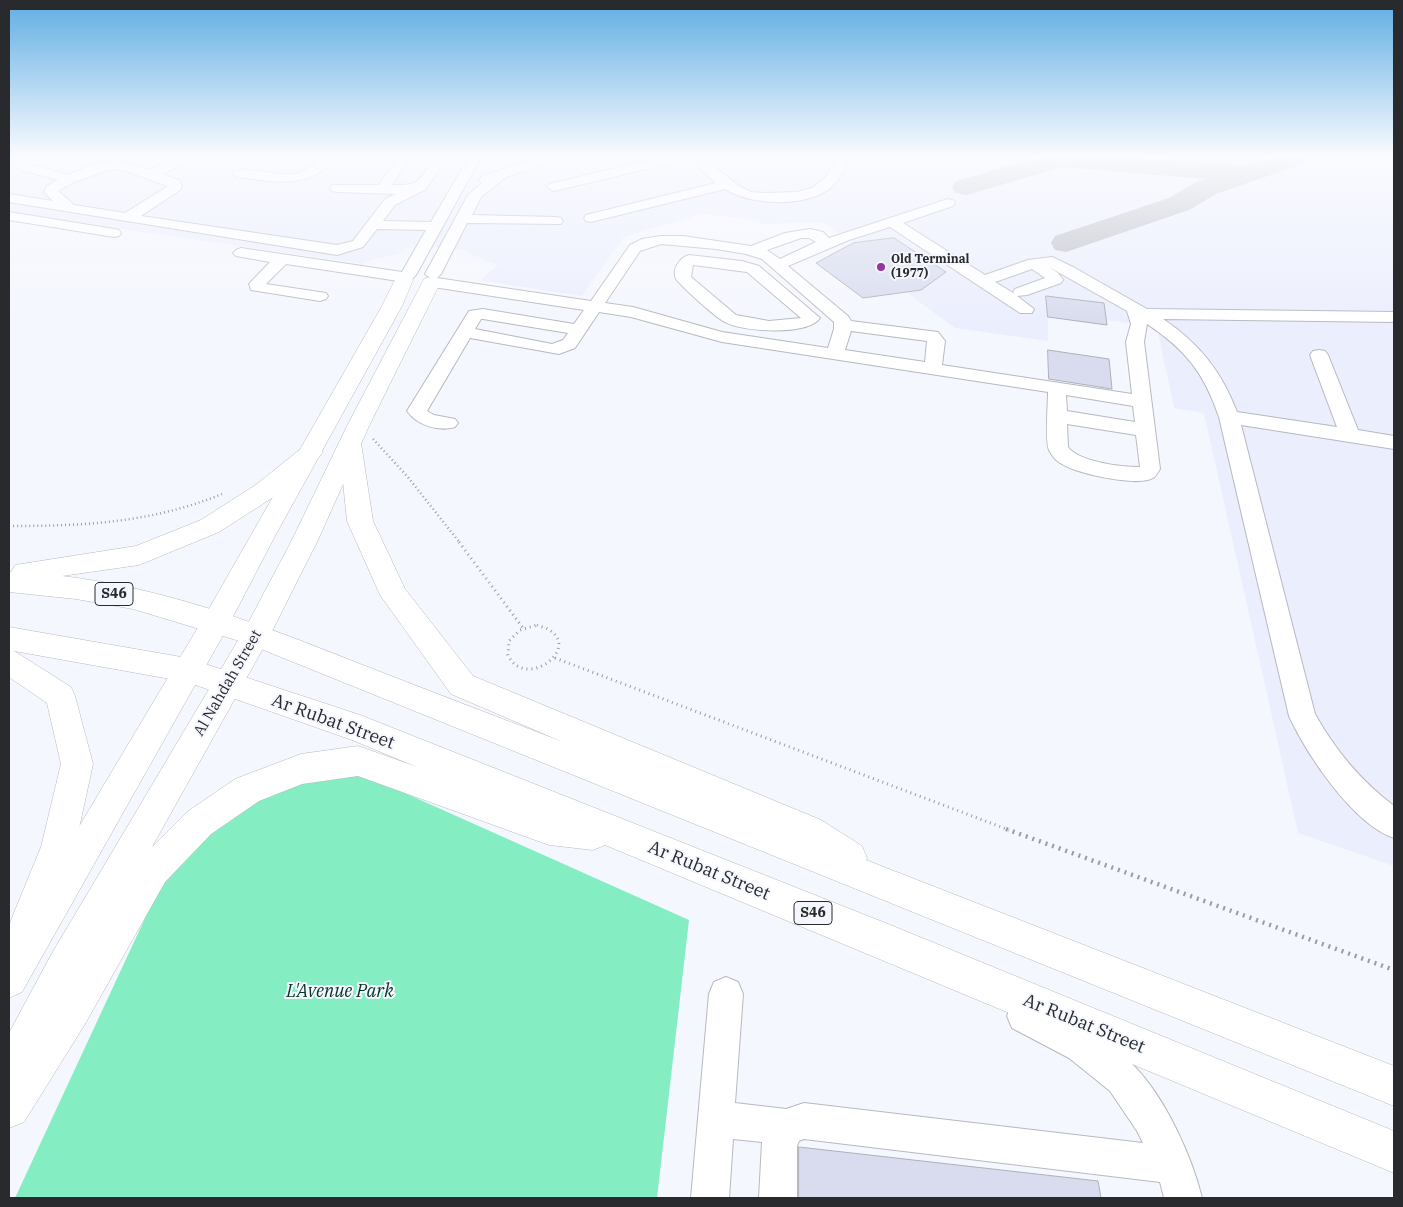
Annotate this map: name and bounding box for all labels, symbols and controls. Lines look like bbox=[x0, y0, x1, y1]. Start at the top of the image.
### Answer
place label: Old Terminal (1977) bbox=[891, 253, 969, 281]
marker: Old Terminal (1977) bbox=[875, 261, 887, 273]
road number: S46 bbox=[95, 582, 133, 606]
street label: Al Nahdah Street bbox=[190, 627, 266, 739]
street label: Ar Rubat Street bbox=[269, 690, 397, 754]
street label: Ar Rubat Street bbox=[645, 837, 773, 905]
road number: S46 bbox=[794, 901, 832, 924]
park label: L'Avenue Park bbox=[286, 981, 394, 1003]
street label: Ar Rubat Street bbox=[1020, 990, 1148, 1058]

